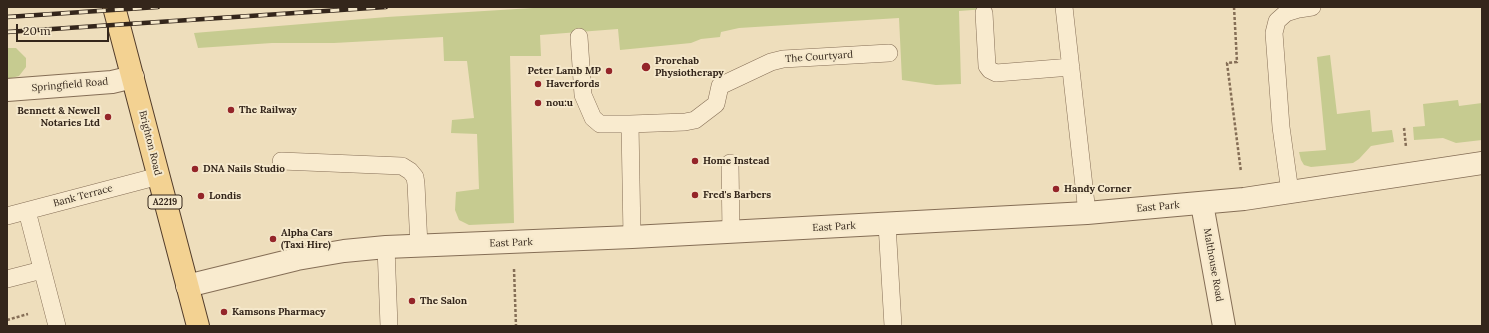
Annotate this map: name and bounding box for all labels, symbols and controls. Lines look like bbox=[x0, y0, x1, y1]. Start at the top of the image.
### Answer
scale bar bbox=[18, 16, 111, 42]
text: 20 m bbox=[23, 23, 51, 38]
street label: The Courtyard bbox=[785, 49, 853, 65]
place label: Prorehab Physiotherapy bbox=[655, 55, 724, 78]
marker: Prorehab Physiotherapy bbox=[640, 61, 652, 73]
place label: Peter Lamb MP bbox=[528, 65, 601, 77]
marker: Peter Lamb MP bbox=[604, 66, 614, 76]
street label: Springfield Road bbox=[31, 76, 109, 94]
place label: Haverfords bbox=[546, 78, 599, 90]
marker: Haverfords bbox=[533, 79, 543, 89]
place label: nou:u bbox=[546, 97, 573, 109]
marker: nou:u bbox=[533, 98, 543, 108]
place label: The Railway bbox=[239, 104, 297, 116]
place label: Bennett & Newell Notaries Ltd bbox=[17, 105, 100, 128]
marker: The Railway bbox=[226, 105, 236, 115]
street label: Brighton Road bbox=[136, 109, 164, 177]
marker: Bennett & Newell Notaries Ltd bbox=[103, 112, 113, 122]
place label: Home Instead bbox=[703, 155, 769, 167]
marker: Home Instead bbox=[690, 156, 700, 166]
place label: DNA Nails Studio bbox=[203, 163, 285, 175]
marker: DNA Nails Studio bbox=[190, 164, 200, 174]
street label: Bank Terrace bbox=[52, 182, 114, 210]
place label: Handy Corner bbox=[1064, 183, 1131, 195]
marker: Handy Corner bbox=[1051, 184, 1061, 194]
place label: Fred's Barbers bbox=[703, 189, 771, 201]
place label: Londis bbox=[209, 190, 241, 202]
marker: Fred's Barbers bbox=[690, 190, 700, 200]
marker: Londis bbox=[196, 191, 206, 201]
road number: A2219 bbox=[148, 195, 182, 209]
street label: East Park bbox=[1136, 199, 1180, 215]
street label: East Park bbox=[812, 220, 856, 234]
place label: Alpha Cars (Taxi Hire) bbox=[281, 227, 333, 250]
street label: Malthouse Road bbox=[1201, 227, 1225, 303]
marker: Alpha Cars (Taxi Hire) bbox=[268, 234, 278, 244]
street label: East Park bbox=[489, 236, 533, 250]
place label: The Salon bbox=[420, 295, 467, 307]
marker: The Salon bbox=[407, 296, 417, 306]
place label: Kamsons Pharmacy bbox=[232, 306, 326, 318]
marker: Kamsons Pharmacy bbox=[219, 307, 229, 317]

